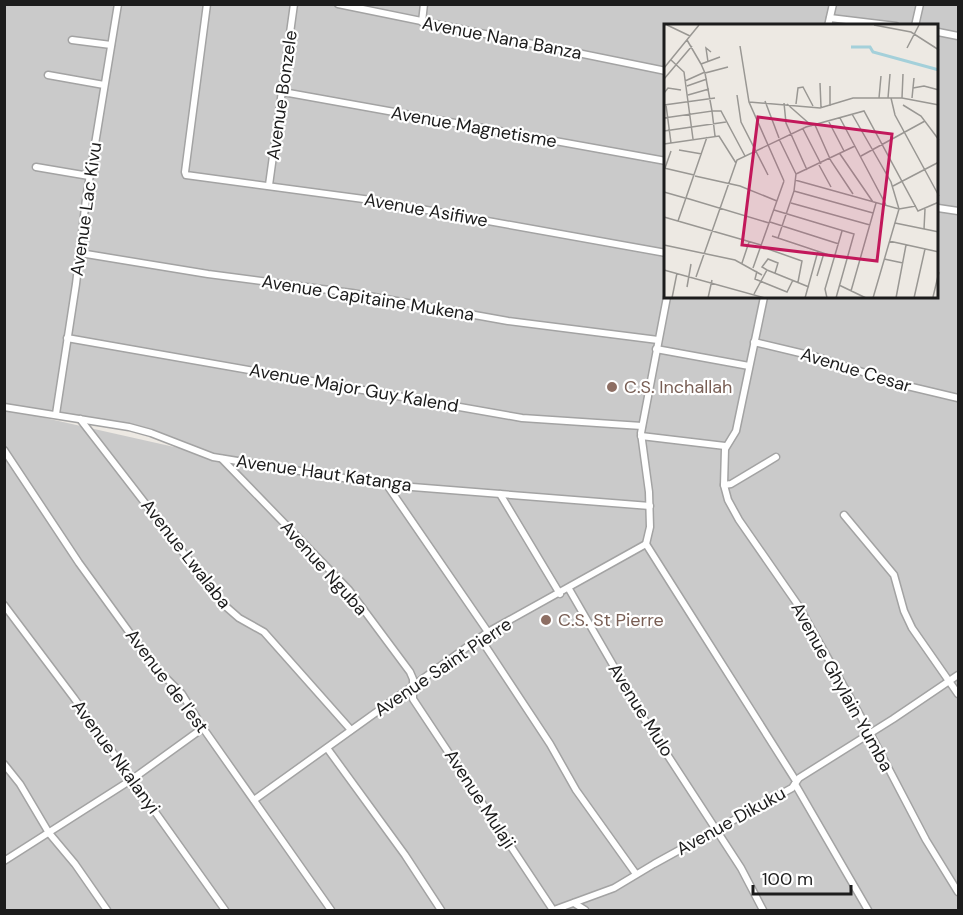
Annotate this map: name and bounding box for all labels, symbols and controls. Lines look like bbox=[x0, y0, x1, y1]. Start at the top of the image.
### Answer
street label: Avenue Nana Banza bbox=[420, 11, 584, 65]
inset map bbox=[664, 24, 939, 298]
street label: Avenue Bonzele bbox=[261, 29, 303, 161]
street label: Avenue Magnetisme bbox=[389, 101, 559, 153]
street label: Avenue Lac Kivu bbox=[65, 141, 107, 277]
street label: Avenue Asifiwe bbox=[362, 187, 490, 233]
street label: Avenue Capitaine Mukena bbox=[260, 269, 476, 327]
street label: Avenue Cesar bbox=[798, 342, 915, 398]
street label: Avenue Major Guy Kalend bbox=[248, 358, 460, 418]
place label: C.S. Inchallah bbox=[624, 375, 732, 399]
marker: C.S. Inchallah bbox=[605, 380, 619, 394]
street label: Avenue Haut Katanga bbox=[235, 449, 413, 497]
street label: Avenue Lwalaba bbox=[136, 494, 236, 614]
street label: Avenue Nguba bbox=[275, 515, 373, 621]
street label: Avenue Ghylain Yumba bbox=[785, 598, 899, 776]
place label: C.S. St Pierre bbox=[558, 608, 664, 632]
street label: Avenue Saint Pierre bbox=[370, 612, 516, 722]
marker: C.S. St Pierre bbox=[539, 613, 553, 627]
street label: Avenue de l'est bbox=[120, 624, 214, 738]
street label: Avenue Mulo bbox=[603, 659, 679, 761]
street label: Avenue Nkalanyi bbox=[67, 695, 165, 819]
street label: Avenue Mulaji bbox=[439, 745, 521, 853]
street label: Avenue Dikuku bbox=[672, 781, 790, 861]
scale bar bbox=[753, 858, 850, 896]
text: 100 m bbox=[762, 867, 813, 891]

